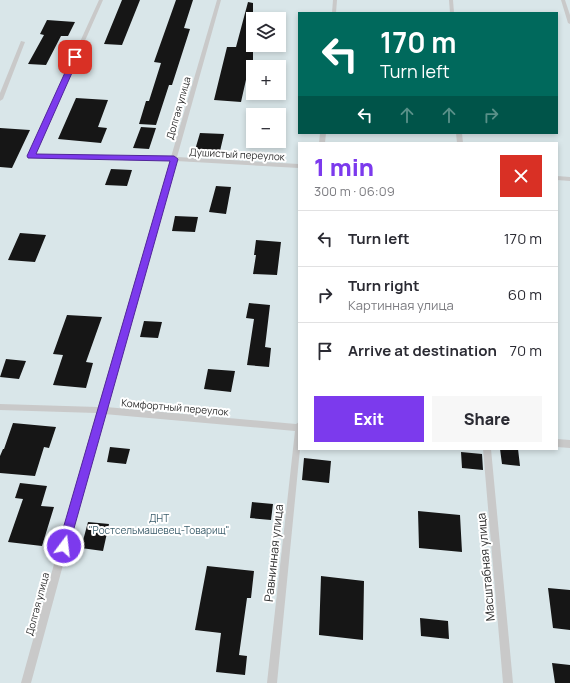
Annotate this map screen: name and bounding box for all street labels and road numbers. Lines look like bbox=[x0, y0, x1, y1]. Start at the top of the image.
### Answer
street label: Долгая улица bbox=[162, 75, 194, 141]
street label: Душистый переулок bbox=[189, 145, 286, 164]
street label: Комфортный переулок bbox=[121, 395, 230, 419]
street label: Равнинная улица bbox=[260, 503, 287, 603]
street label: Масштабная улица bbox=[472, 512, 499, 622]
street label: Долгая улица bbox=[22, 571, 52, 637]

